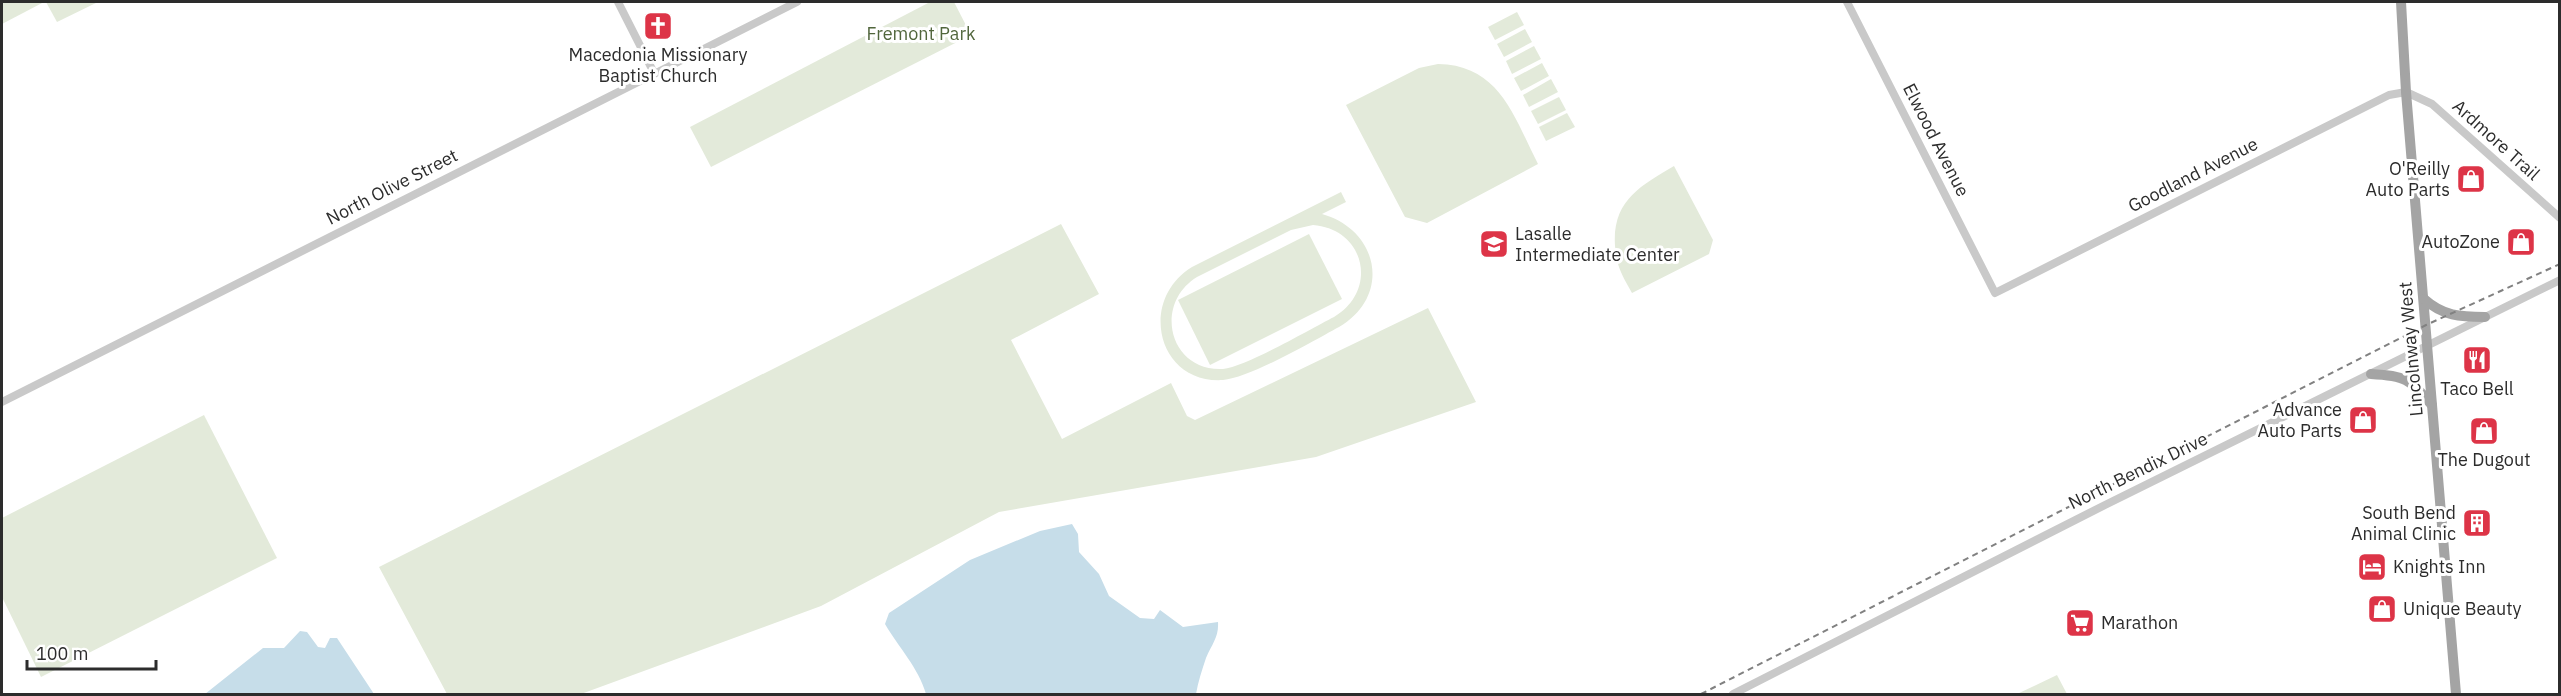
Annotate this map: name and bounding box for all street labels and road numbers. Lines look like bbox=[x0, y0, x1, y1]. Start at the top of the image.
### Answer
street label: Elwood Avenue bbox=[1898, 79, 1975, 200]
street label: Ardmore Trail bbox=[2448, 94, 2545, 185]
street label: Goodland Avenue bbox=[2124, 132, 2262, 217]
street label: North Olive Street bbox=[322, 143, 461, 230]
street label: Lincolnway West bbox=[2393, 281, 2428, 417]
street label: North Bendix Drive bbox=[2064, 427, 2211, 514]

